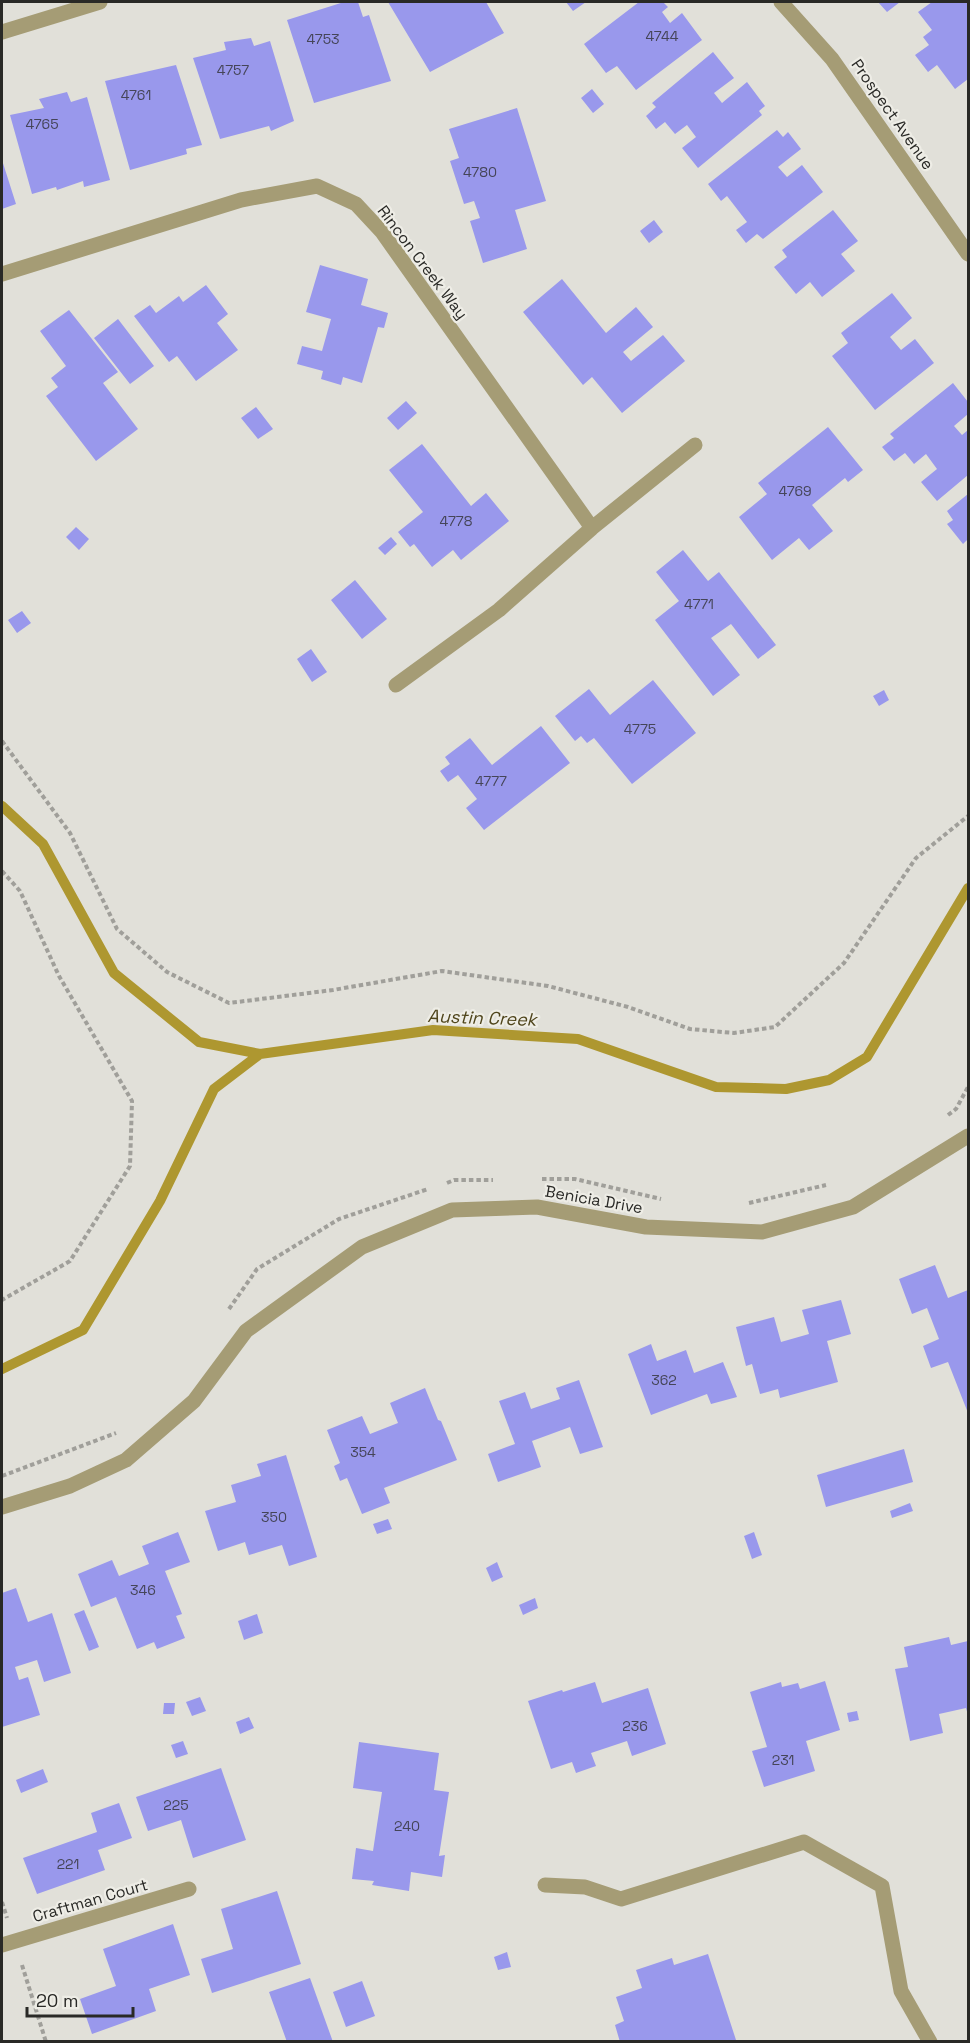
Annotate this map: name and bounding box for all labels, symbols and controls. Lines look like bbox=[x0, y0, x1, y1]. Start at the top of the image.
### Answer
house number: 4744 bbox=[646, 27, 679, 45]
house number: 4753 bbox=[306, 30, 340, 48]
street label: Prospect Avenue bbox=[847, 55, 939, 174]
house number: 4757 bbox=[217, 61, 249, 79]
house number: 4761 bbox=[121, 86, 151, 104]
house number: 4765 bbox=[25, 115, 59, 133]
house number: 4780 bbox=[463, 163, 497, 181]
street label: Rincon Creek Way bbox=[373, 201, 472, 323]
house number: 4769 bbox=[778, 482, 812, 500]
house number: 4778 bbox=[440, 512, 473, 530]
house number: 4771 bbox=[684, 595, 714, 613]
house number: 4775 bbox=[624, 720, 656, 738]
house number: 4777 bbox=[475, 772, 507, 790]
water label: Austin Creek bbox=[427, 1004, 539, 1031]
street label: Benicia Drive bbox=[543, 1181, 644, 1218]
house number: 362 bbox=[651, 1371, 677, 1389]
house number: 354 bbox=[350, 1443, 376, 1461]
house number: 350 bbox=[261, 1508, 287, 1526]
house number: 346 bbox=[130, 1581, 156, 1599]
house number: 236 bbox=[622, 1717, 648, 1735]
house number: 231 bbox=[772, 1751, 794, 1769]
house number: 225 bbox=[163, 1796, 189, 1814]
house number: 240 bbox=[394, 1817, 420, 1835]
house number: 221 bbox=[57, 1855, 79, 1873]
street label: Craftman Court bbox=[30, 1874, 150, 1927]
scale bar bbox=[27, 1980, 134, 2018]
text: 20 m bbox=[36, 1989, 79, 2012]

